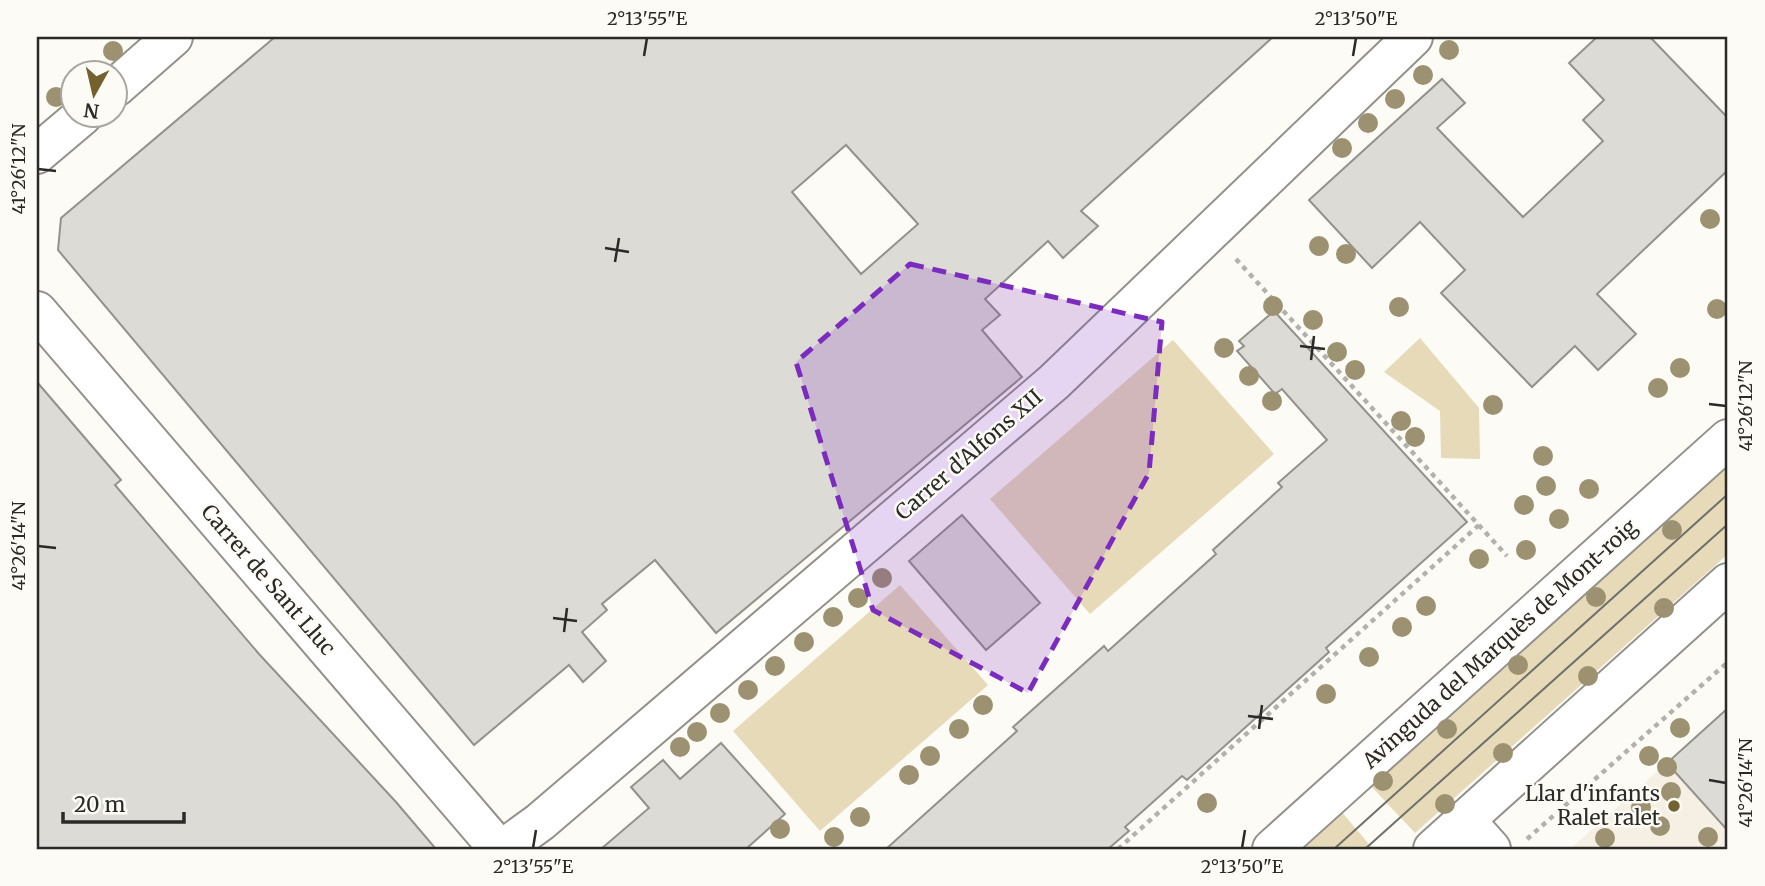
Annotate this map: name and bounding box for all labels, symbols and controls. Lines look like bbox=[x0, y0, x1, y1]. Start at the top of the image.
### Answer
text: 2°13'55"E bbox=[607, 7, 688, 30]
text: 2°13'50"E bbox=[1315, 7, 1398, 30]
north arrow bbox=[60, 60, 130, 130]
text: N bbox=[83, 98, 101, 124]
text: 41°26'12"N bbox=[7, 123, 30, 215]
text: 41°26'12"N bbox=[1734, 360, 1757, 452]
street label: Carrer d'Alfons XII bbox=[890, 383, 1048, 526]
street label: Carrer de Sant Lluc bbox=[195, 499, 341, 661]
text: 41°26'14"N bbox=[7, 501, 30, 591]
street label: Avinguda del Marquès de Mont-roig bbox=[1356, 513, 1643, 775]
text: 41°26'14"N bbox=[1734, 738, 1757, 828]
place label: Llar d'infants Ralet ralet bbox=[1525, 780, 1660, 831]
scale bar bbox=[63, 781, 184, 825]
text: 20 m bbox=[74, 791, 126, 818]
marker: Llar d'infants Ralet ralet bbox=[1666, 798, 1682, 814]
text: 2°13'55"E bbox=[493, 855, 574, 878]
text: 2°13'50"E bbox=[1201, 855, 1284, 878]

